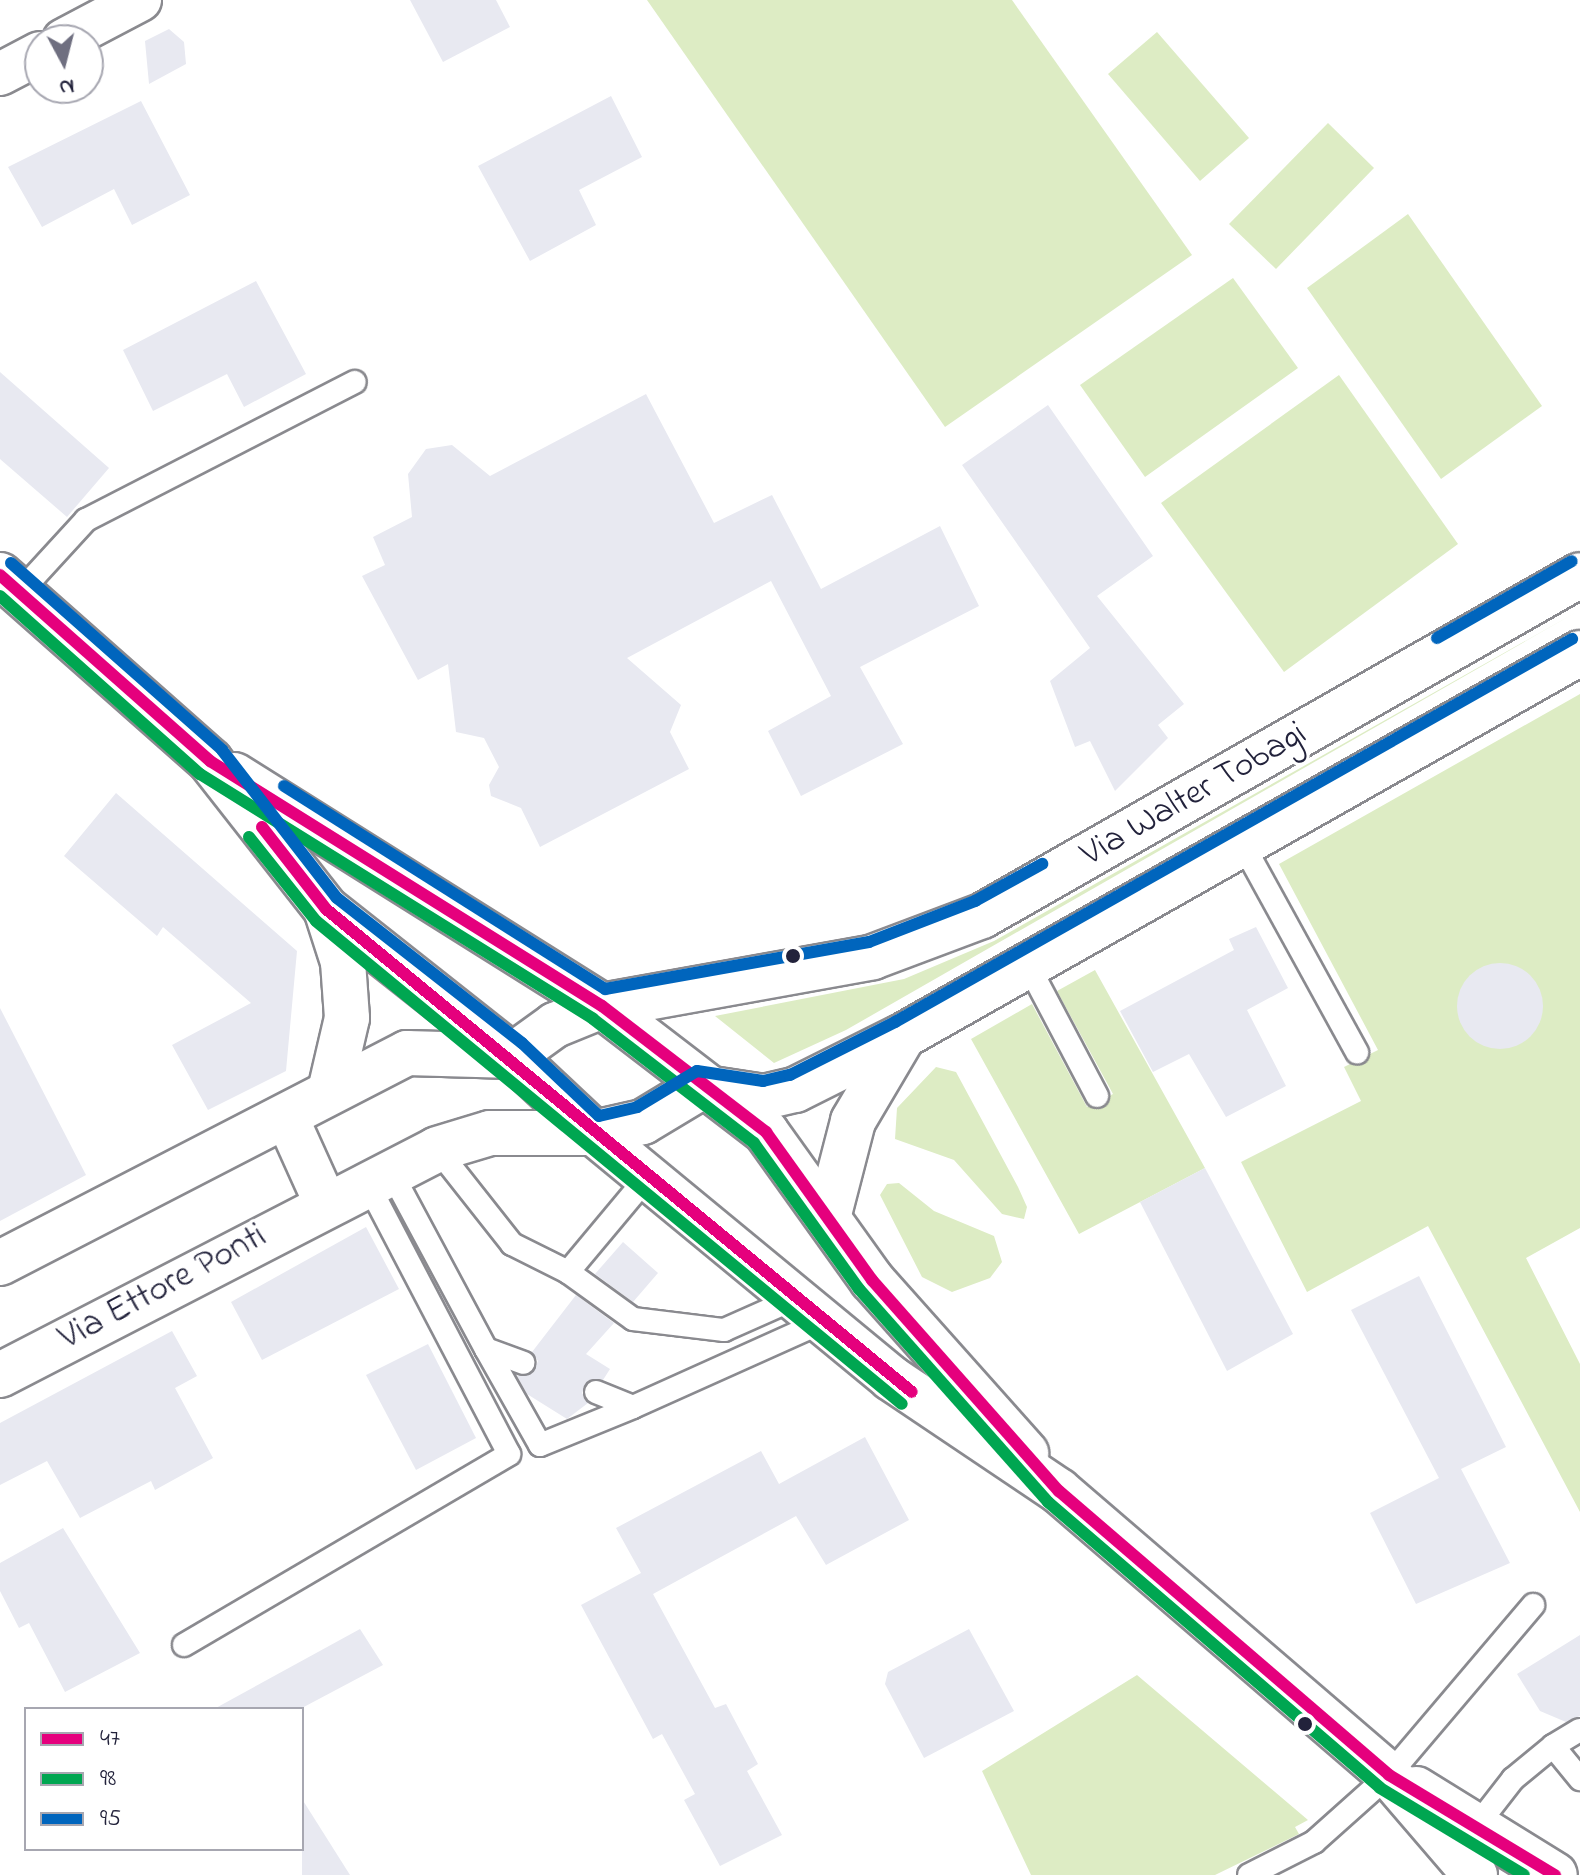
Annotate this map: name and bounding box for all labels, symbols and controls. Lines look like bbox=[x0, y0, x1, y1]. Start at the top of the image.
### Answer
north arrow bbox=[24, 24, 104, 104]
text: N bbox=[57, 69, 76, 103]
street label: Via Walter Tobagi bbox=[1073, 713, 1315, 877]
unlabelled marker bbox=[785, 948, 801, 964]
street label: Via Ettore Ponti bbox=[52, 1215, 274, 1361]
legend bbox=[24, 1707, 304, 1851]
unlabelled marker bbox=[1297, 1716, 1313, 1732]
text: 47 bbox=[100, 1722, 120, 1757]
text: 98 bbox=[100, 1762, 116, 1797]
text: 95 bbox=[100, 1802, 121, 1837]

